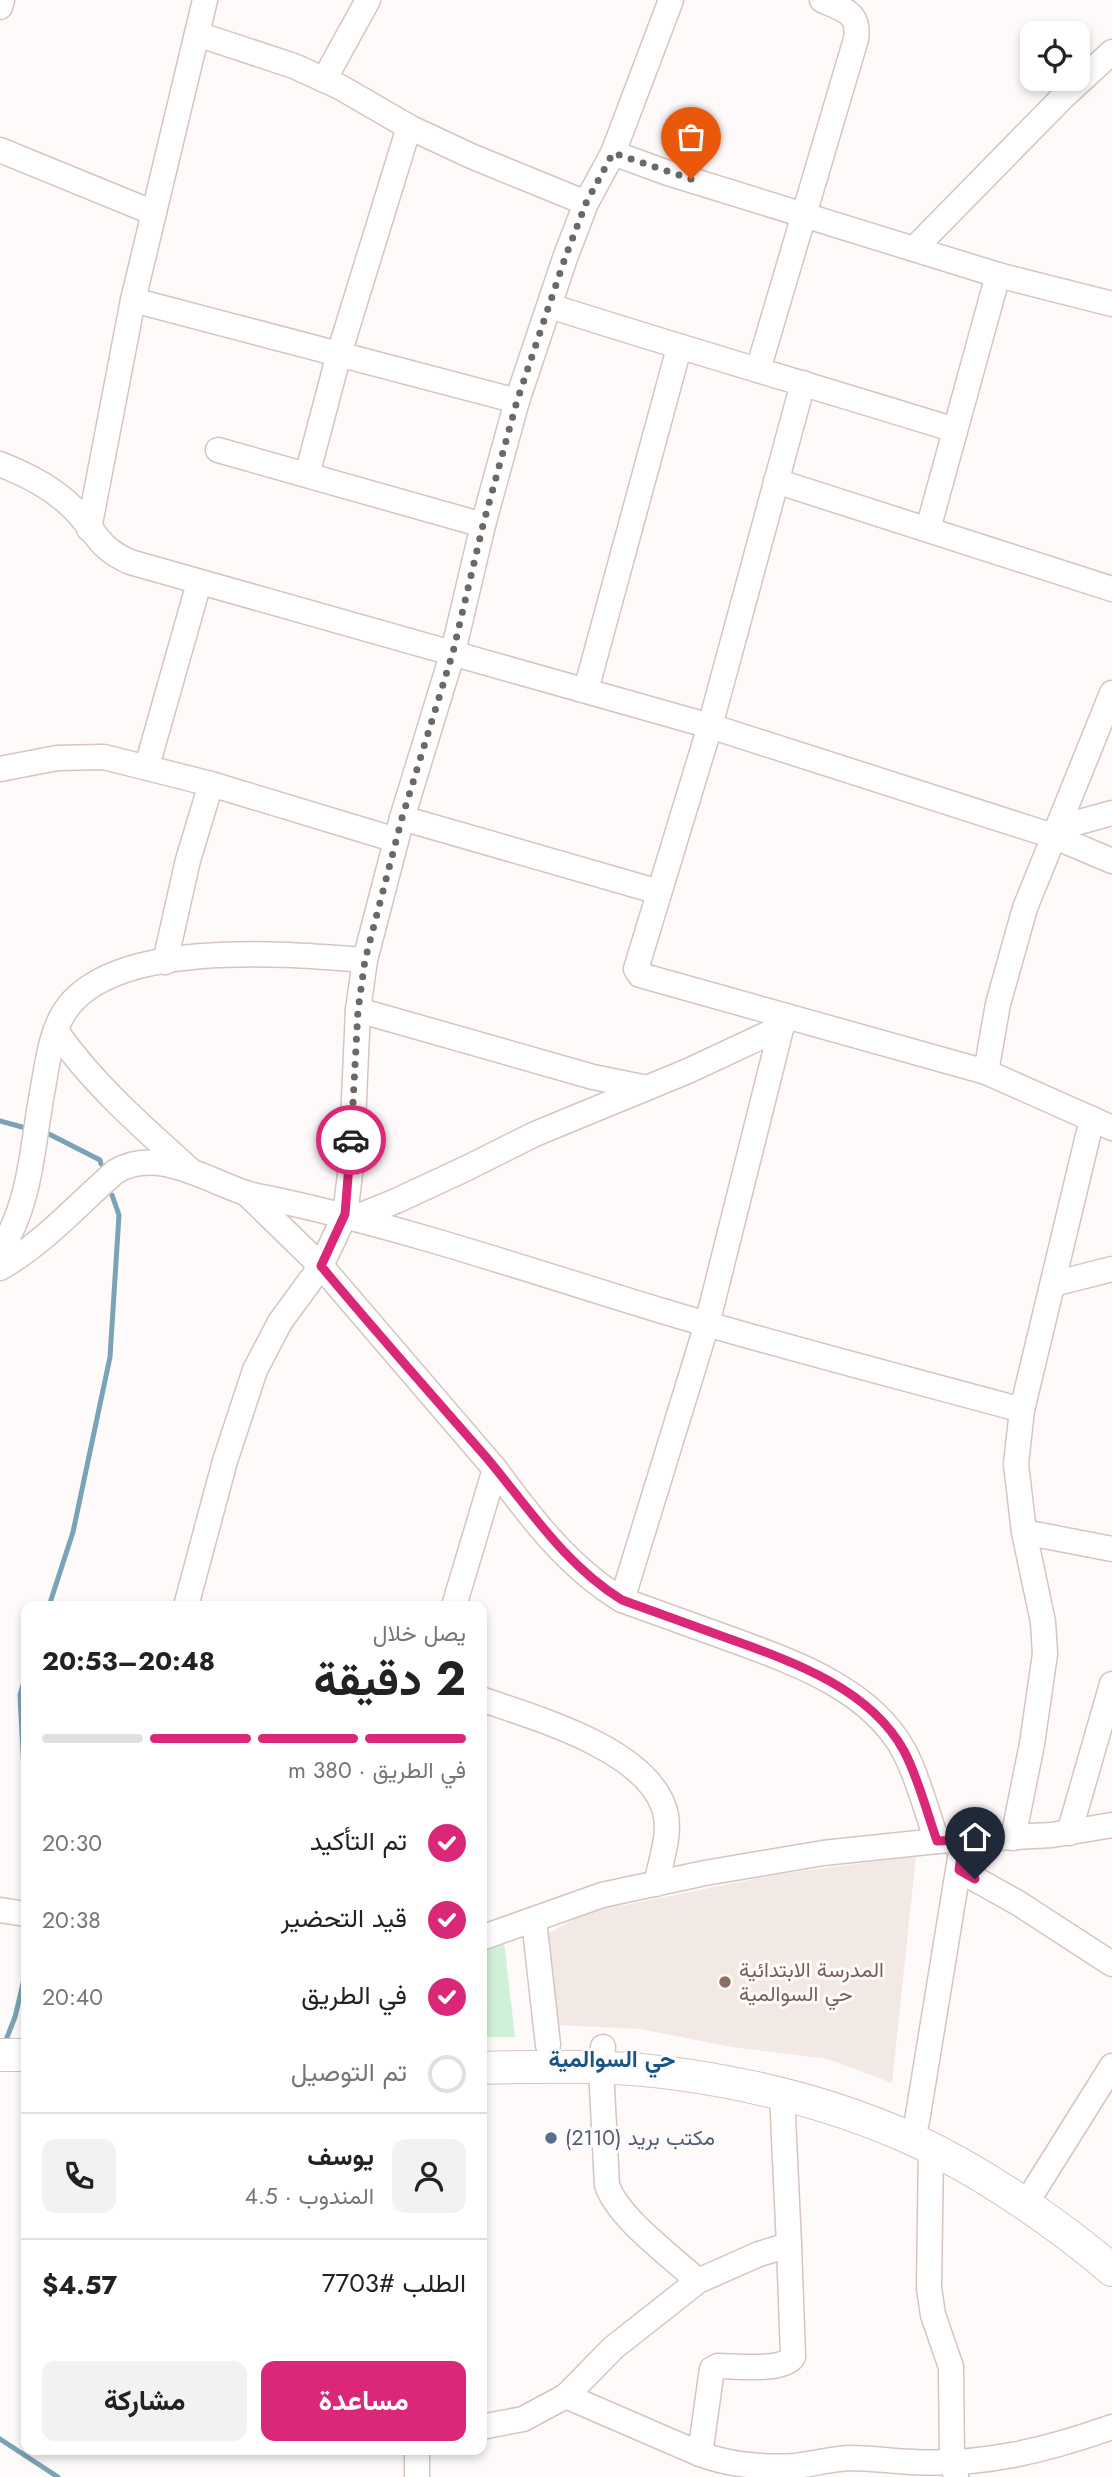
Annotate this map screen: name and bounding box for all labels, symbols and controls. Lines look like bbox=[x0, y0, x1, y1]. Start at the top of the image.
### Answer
map controls bbox=[1020, 21, 1090, 91]
button: locate bbox=[1020, 21, 1090, 91]
pin bbox=[661, 107, 721, 179]
icon: bag bbox=[672, 118, 710, 156]
courier bbox=[316, 1105, 386, 1175]
icon: car bbox=[332, 1121, 370, 1159]
text: يصل خلال bbox=[373, 1616, 466, 1650]
text: 20:48–20:53 bbox=[42, 1642, 215, 1680]
text: 2 دقيقة bbox=[314, 1646, 466, 1712]
text: في الطريق · 380 m bbox=[288, 1753, 466, 1787]
pin bbox=[945, 1807, 1005, 1879]
icon: home bbox=[956, 1818, 994, 1856]
text: تم التأكيد bbox=[310, 1822, 407, 1860]
icon: check bbox=[428, 1824, 466, 1862]
text: 20:30 bbox=[42, 1826, 102, 1860]
text: قيد التحضير bbox=[281, 1899, 407, 1937]
icon: check bbox=[428, 1901, 466, 1939]
text: 20:38 bbox=[42, 1903, 101, 1937]
place label: المدرسة الابتدائية حي السوالمية bbox=[739, 1955, 884, 2011]
marker: المدرسة الابتدائية حي السوالمية bbox=[717, 1974, 733, 1990]
text: في الطريق bbox=[301, 1976, 407, 2014]
icon: check bbox=[428, 1978, 466, 2016]
text: 20:40 bbox=[42, 1980, 103, 2014]
district label: حي السوالمية bbox=[548, 2042, 676, 2079]
text: تم التوصيل bbox=[291, 2053, 407, 2091]
place label: مكتب بريد (2110) bbox=[565, 2123, 715, 2153]
marker: مكتب بريد (2110) bbox=[543, 2130, 559, 2146]
text: يوسف bbox=[307, 2137, 374, 2175]
button: phone bbox=[42, 2139, 116, 2213]
button: person bbox=[392, 2139, 466, 2213]
text: المندوب · 4.5 bbox=[245, 2179, 374, 2213]
text: الطلب #7703 bbox=[322, 2264, 466, 2302]
text: $4.57 bbox=[42, 2266, 117, 2304]
button: مشاركة bbox=[42, 2361, 247, 2441]
button: مساعدة bbox=[261, 2361, 466, 2441]

